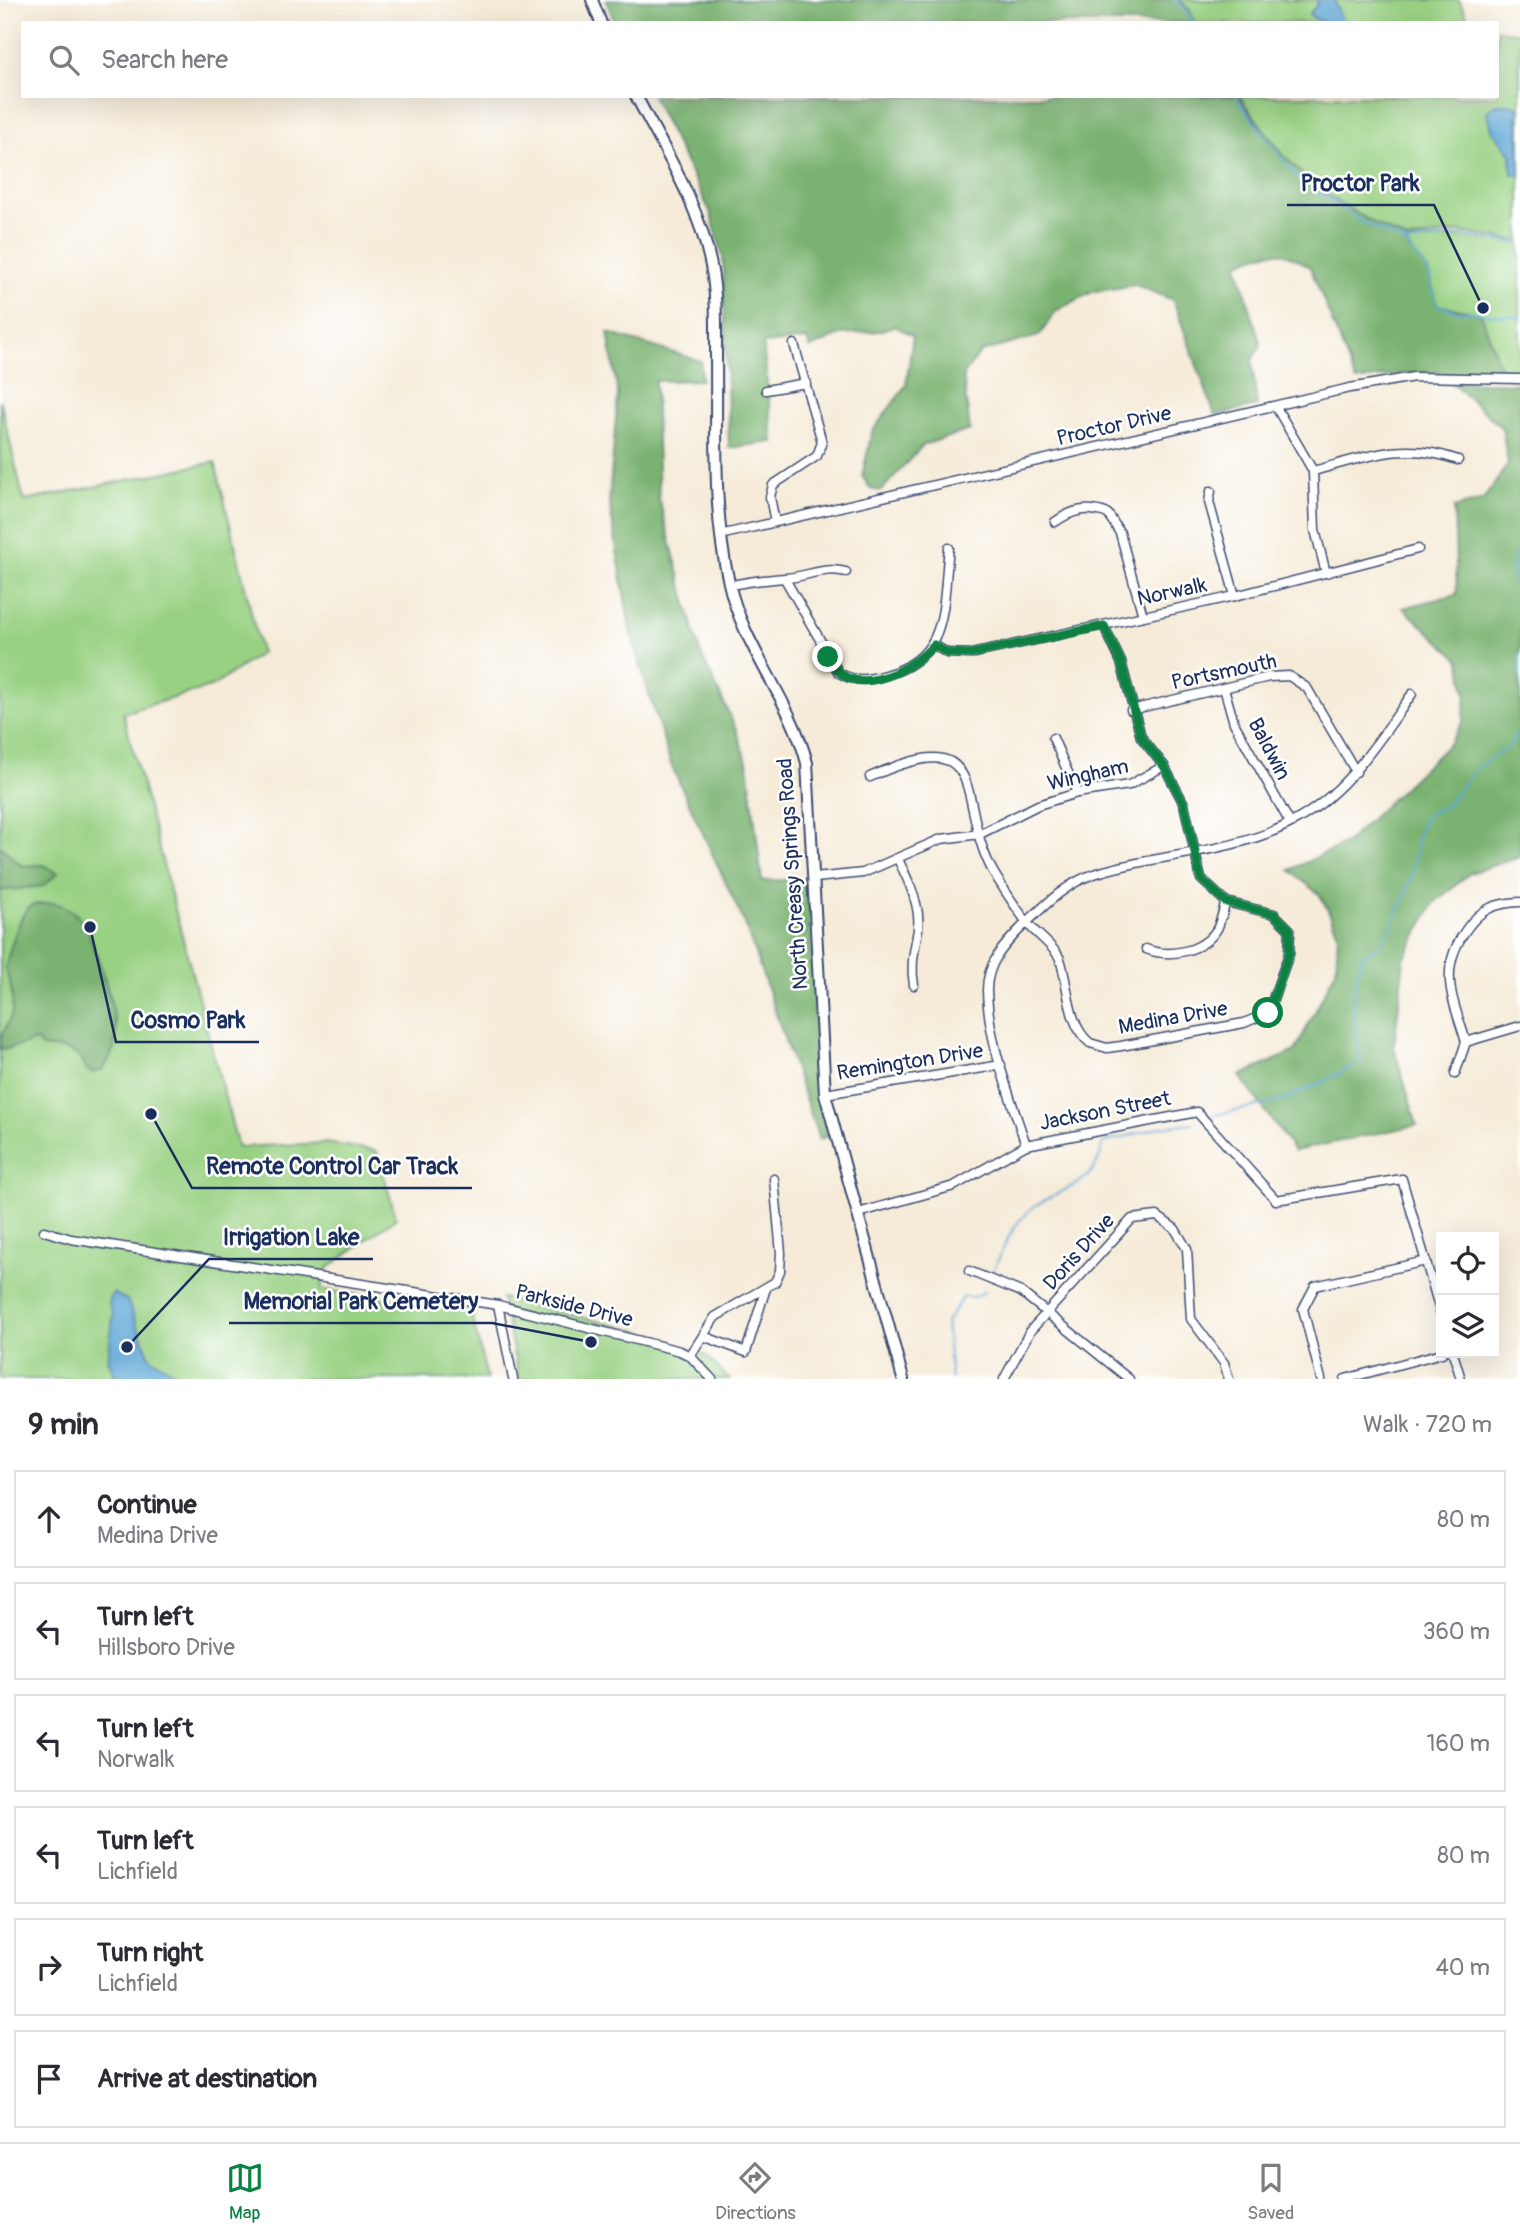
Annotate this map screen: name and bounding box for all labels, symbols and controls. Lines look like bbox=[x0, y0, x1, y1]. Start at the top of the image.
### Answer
search box bbox=[21, 21, 1499, 98]
icon: search bbox=[45, 41, 83, 79]
text: Search here bbox=[101, 44, 228, 76]
callout: Proctor Park bbox=[1287, 161, 1434, 205]
text: Proctor Park bbox=[1300, 169, 1420, 198]
street label: Proctor Drive bbox=[1054, 400, 1175, 452]
street label: Norwalk bbox=[1135, 571, 1210, 613]
route end bbox=[812, 641, 843, 672]
street label: Portsmouth bbox=[1169, 648, 1279, 696]
street label: Baldwin bbox=[1241, 713, 1297, 785]
street label: Wingham bbox=[1045, 753, 1131, 797]
street label: North Creasy Springs Road bbox=[771, 757, 815, 991]
street label: Medina Drive bbox=[1116, 995, 1230, 1041]
route start bbox=[1252, 997, 1283, 1028]
callout: Cosmo Park bbox=[116, 998, 259, 1042]
text: Cosmo Park bbox=[131, 1006, 246, 1035]
street label: Remington Drive bbox=[835, 1037, 986, 1087]
street label: Jackson Street bbox=[1037, 1085, 1173, 1137]
callout: Remote Control Car Track bbox=[192, 1144, 472, 1188]
text: Remote Control Car Track bbox=[206, 1152, 458, 1181]
street label: Doris Drive bbox=[1037, 1207, 1121, 1296]
callout: Irrigation Lake bbox=[209, 1215, 373, 1259]
text: Irrigation Lake bbox=[223, 1223, 360, 1252]
map controls bbox=[1436, 1232, 1499, 1358]
button: locate bbox=[1436, 1232, 1499, 1295]
street label: Parkside Drive bbox=[512, 1278, 636, 1334]
callout: Memorial Park Cemetery bbox=[229, 1279, 492, 1323]
text: Memorial Park Cemetery bbox=[244, 1287, 479, 1316]
button: layers bbox=[1436, 1295, 1499, 1358]
text: 9 min bbox=[28, 1406, 99, 1443]
text: Walk · 720 m bbox=[1363, 1410, 1492, 1439]
text: Continue bbox=[97, 1489, 197, 1521]
icon: ahead bbox=[30, 1500, 68, 1538]
text: 80 m bbox=[1437, 1505, 1490, 1534]
text: Medina Drive bbox=[97, 1521, 218, 1550]
text: Turn left bbox=[97, 1601, 193, 1633]
icon: left bbox=[30, 1612, 68, 1650]
text: 360 m bbox=[1423, 1617, 1490, 1646]
text: Hillsboro Drive bbox=[97, 1633, 235, 1662]
text: Turn left bbox=[97, 1713, 193, 1745]
icon: left bbox=[30, 1724, 68, 1762]
text: 160 m bbox=[1426, 1729, 1490, 1758]
text: Norwalk bbox=[97, 1745, 174, 1774]
text: Turn left bbox=[97, 1825, 193, 1857]
icon: left bbox=[30, 1836, 68, 1874]
text: 80 m bbox=[1437, 1841, 1490, 1870]
text: Lichfield bbox=[97, 1857, 178, 1886]
text: Turn right bbox=[97, 1937, 203, 1969]
icon: right bbox=[30, 1948, 68, 1986]
text: 40 m bbox=[1436, 1953, 1490, 1982]
text: Lichfield bbox=[97, 1969, 178, 1998]
icon: arrive bbox=[30, 2060, 68, 2098]
text: Arrive at destination bbox=[97, 2063, 317, 2095]
tab: Map bbox=[226, 2159, 264, 2225]
tab: Directions bbox=[715, 2159, 796, 2225]
tab: Saved bbox=[1247, 2159, 1294, 2225]

